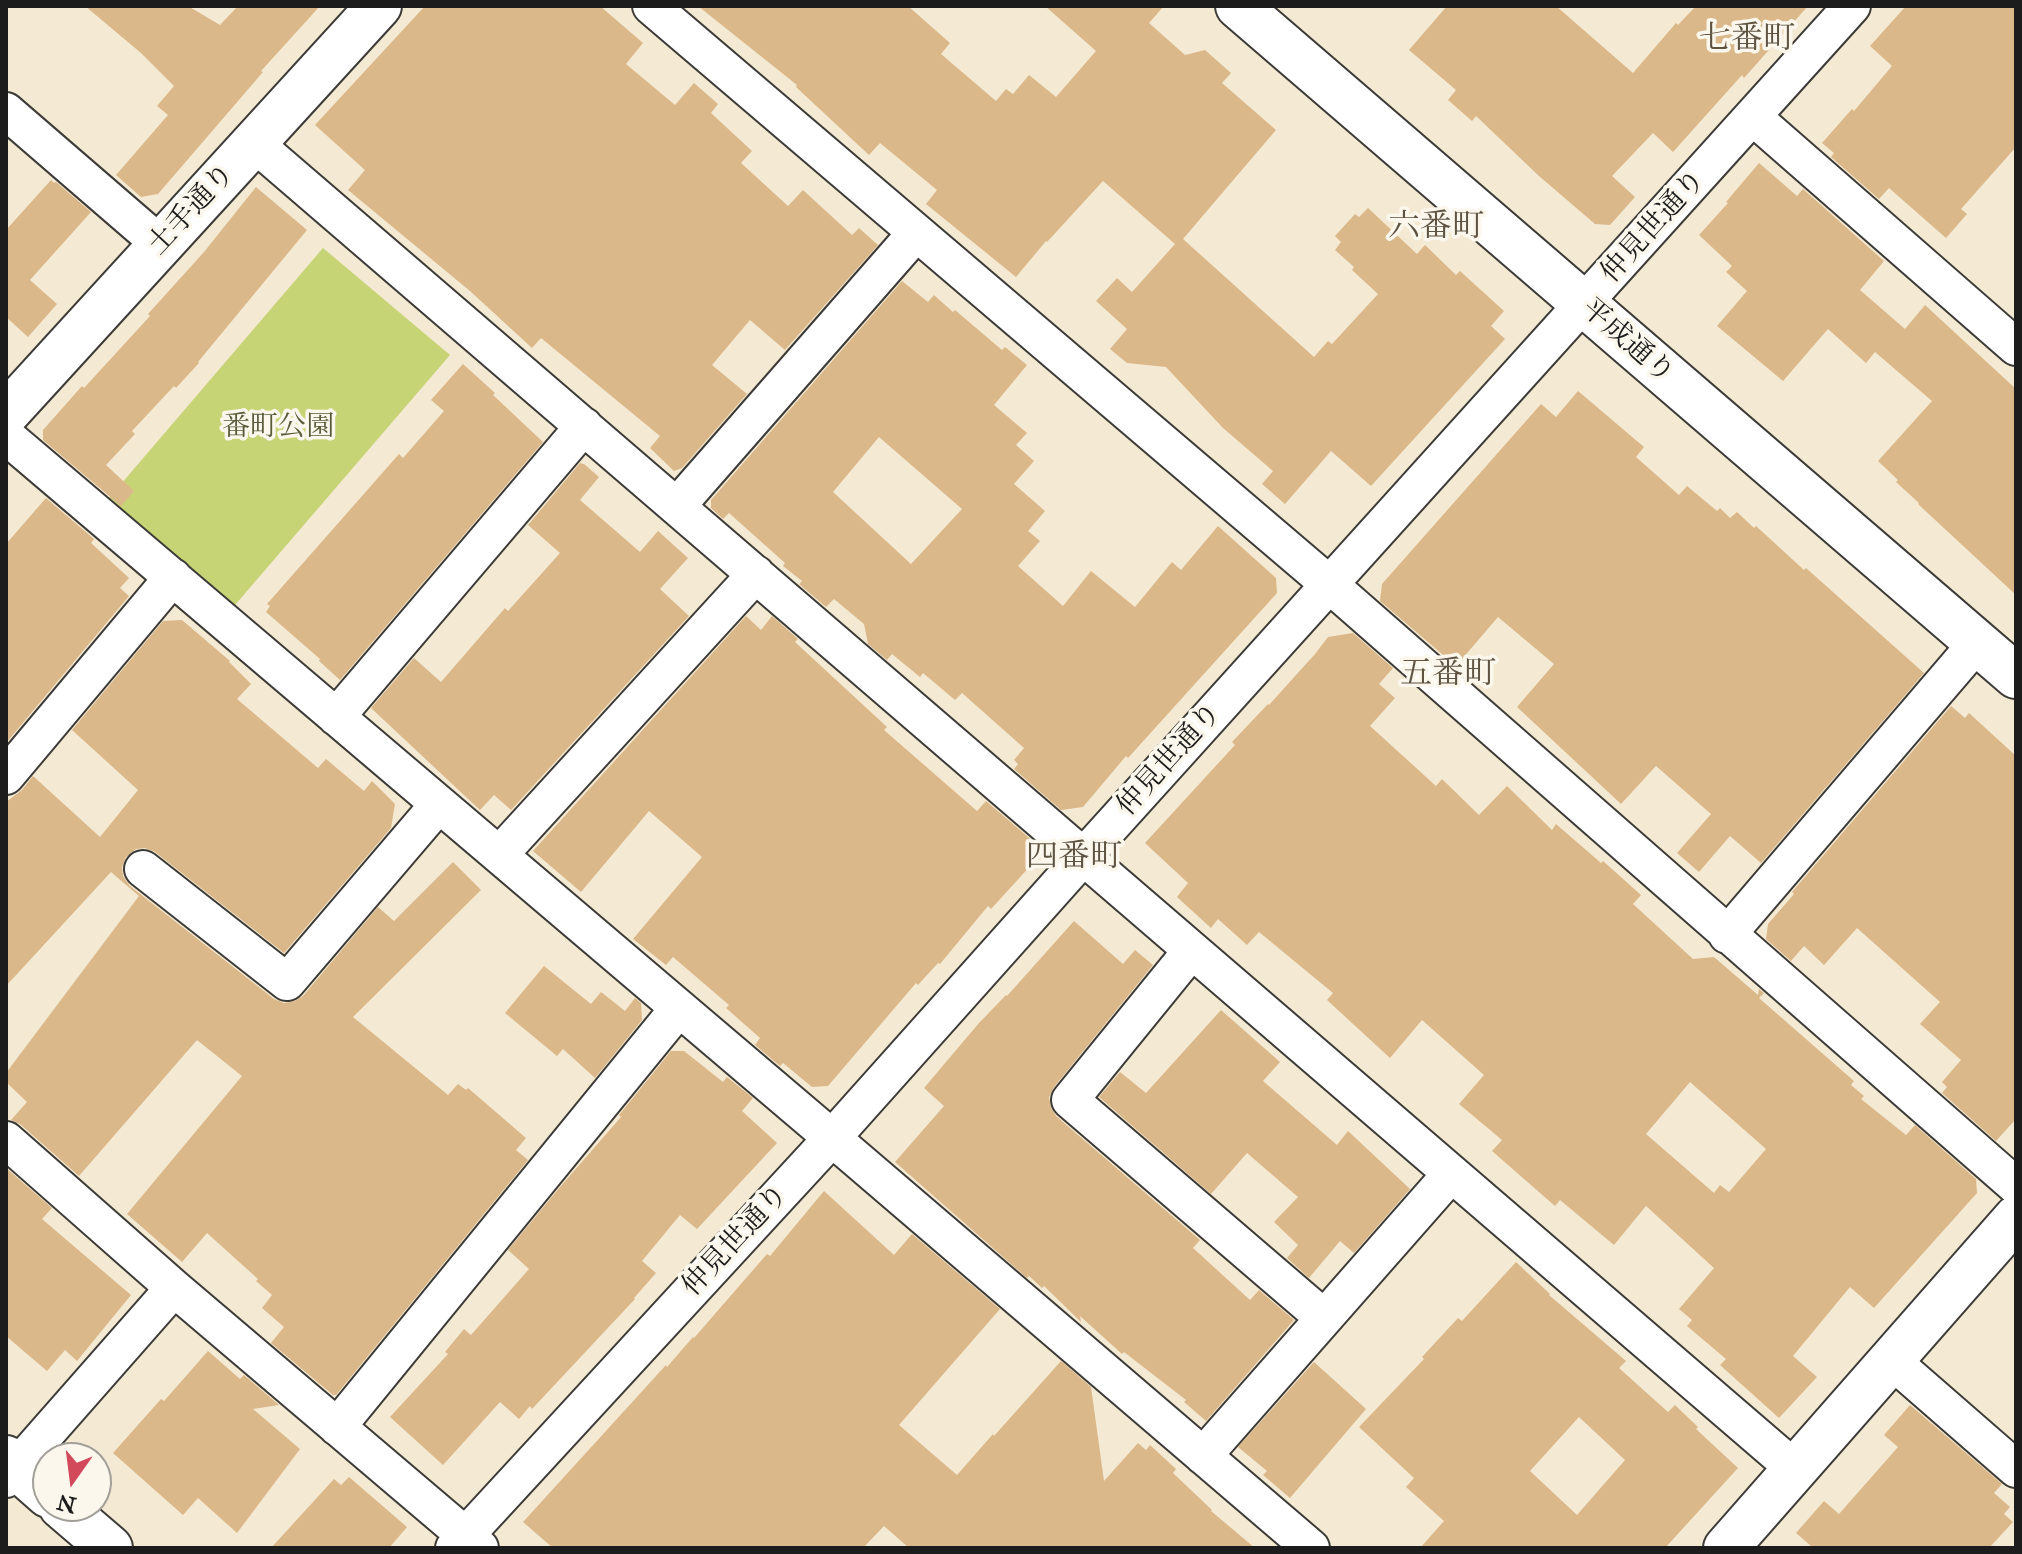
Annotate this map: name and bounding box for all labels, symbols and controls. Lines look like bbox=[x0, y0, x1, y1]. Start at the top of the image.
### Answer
district label: 七番町 bbox=[1699, 21, 1795, 59]
street label: 土手通り bbox=[142, 158, 242, 262]
street label: 仲見世通り bbox=[1595, 164, 1713, 290]
district label: 六番町 bbox=[1388, 209, 1484, 247]
street label: 平成通り bbox=[1574, 293, 1680, 391]
park label: 番町公園 bbox=[222, 411, 334, 445]
district label: 五番町 bbox=[1400, 656, 1496, 694]
street label: 仲見世通り bbox=[1111, 697, 1229, 823]
district label: 四番町 bbox=[1026, 839, 1122, 877]
street label: 仲見世通り bbox=[676, 1178, 796, 1304]
north arrow bbox=[32, 1442, 112, 1522]
text: N bbox=[54, 1488, 79, 1519]

